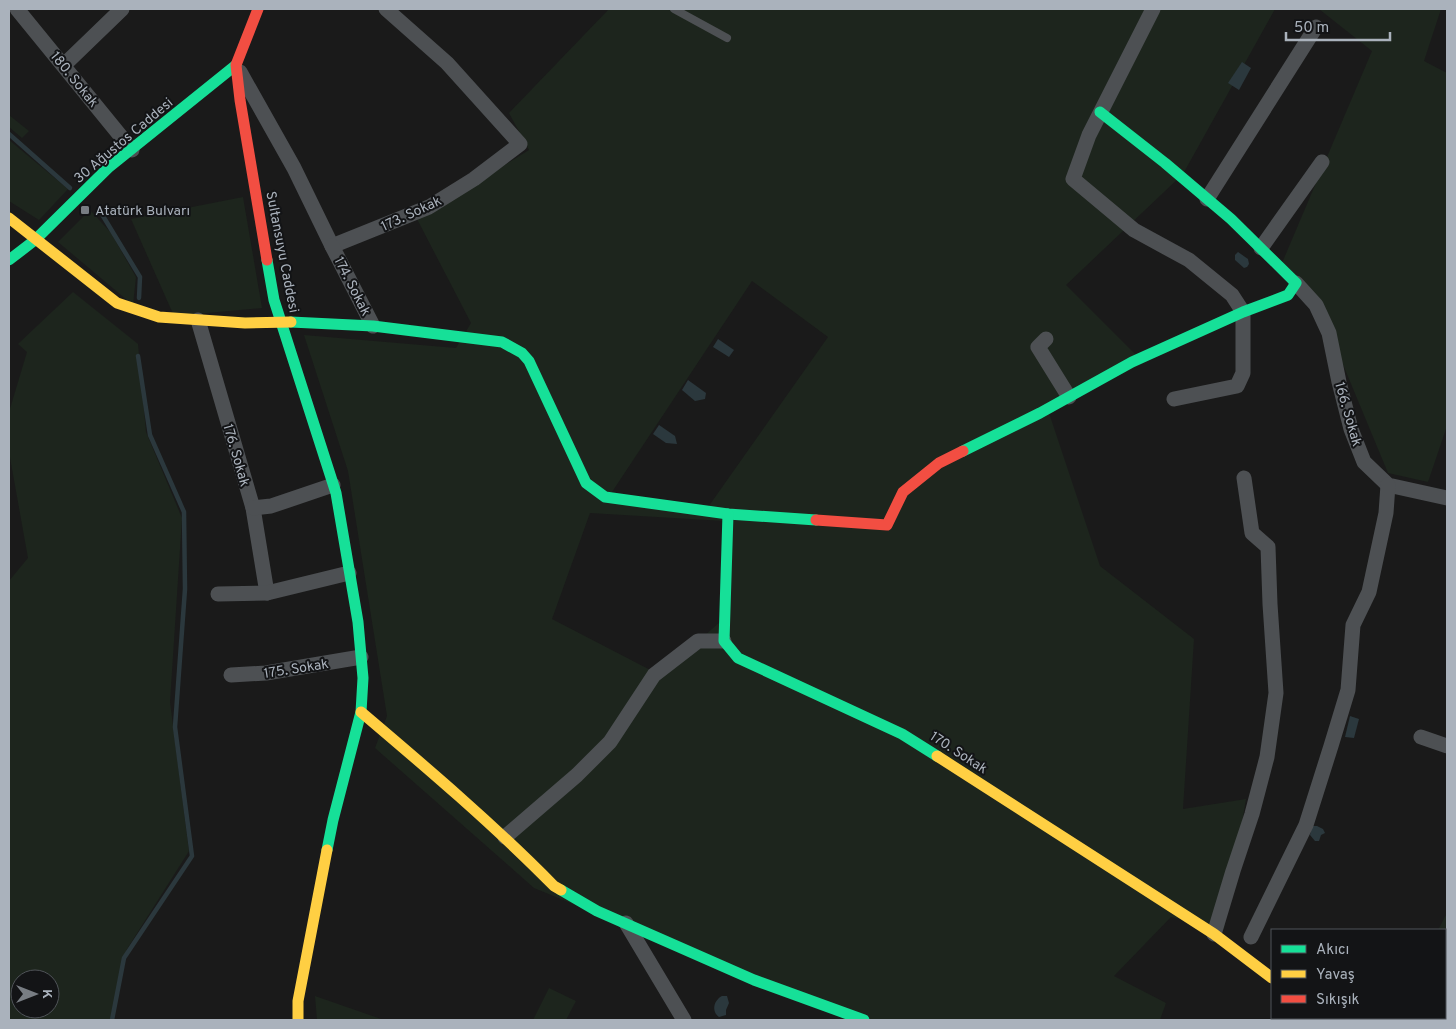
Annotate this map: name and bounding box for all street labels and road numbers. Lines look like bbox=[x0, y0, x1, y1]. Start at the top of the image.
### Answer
street label: 180. Sokak bbox=[46, 49, 101, 111]
street label: 30 Ağustos Caddesi bbox=[71, 95, 177, 188]
street label: Sultansuyu Caddesi bbox=[261, 190, 302, 314]
street label: 173. Sokak bbox=[379, 193, 445, 236]
street label: 174. Sokak bbox=[330, 254, 374, 319]
street label: 166. Sokak bbox=[1330, 380, 1365, 449]
street label: 176. Sokak bbox=[219, 422, 253, 489]
street label: 175. Sokak bbox=[263, 656, 330, 683]
street label: 170. Sokak bbox=[926, 728, 990, 778]

